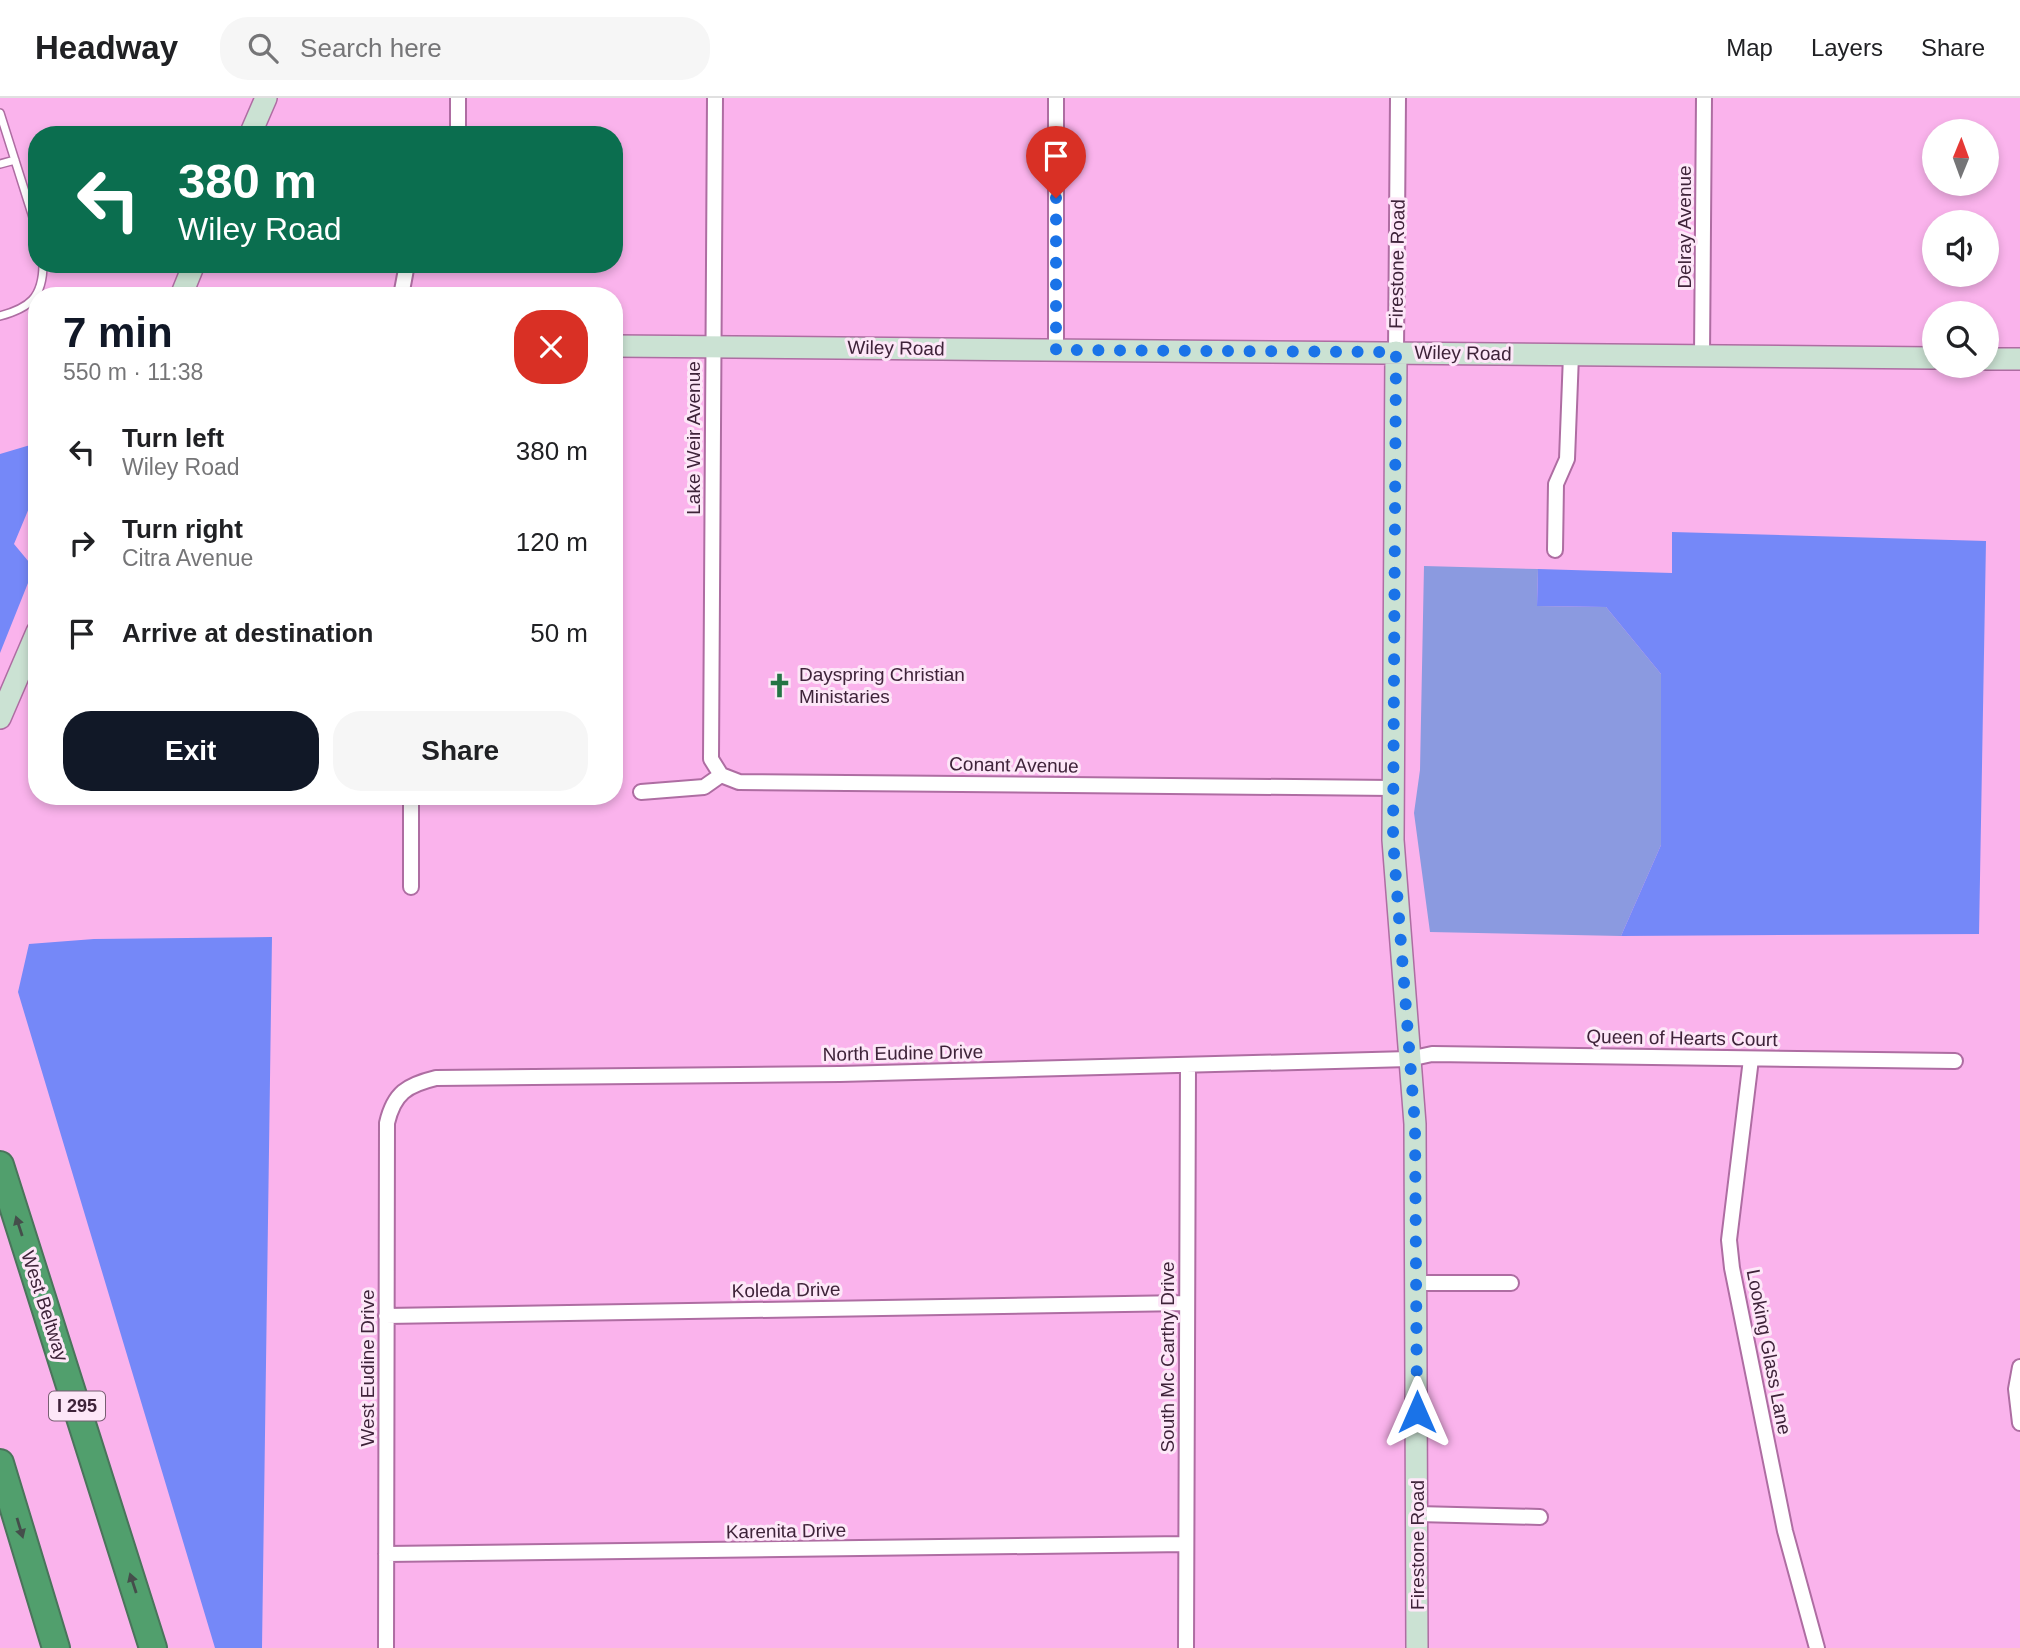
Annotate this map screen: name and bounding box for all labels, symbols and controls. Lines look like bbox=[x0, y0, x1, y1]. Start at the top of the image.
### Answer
search box bbox=[220, 17, 710, 80]
text: Headway bbox=[35, 29, 178, 66]
icon: search bbox=[244, 29, 282, 67]
text: Search here bbox=[300, 33, 442, 63]
text: Map bbox=[1726, 34, 1773, 61]
text: Layers bbox=[1811, 34, 1883, 61]
text: Share bbox=[1921, 34, 1985, 61]
north arrow bbox=[1922, 119, 1998, 196]
map controls bbox=[1922, 119, 1999, 378]
pin bbox=[1026, 126, 1086, 198]
icon: arrive bbox=[1037, 137, 1075, 175]
icon: left bbox=[63, 154, 154, 245]
text: 380 m bbox=[178, 154, 317, 208]
street label: Delray Avenue bbox=[1674, 165, 1695, 289]
street label: Firestone Road bbox=[1385, 199, 1409, 329]
button: sound bbox=[1922, 210, 1999, 287]
text: Wiley Road bbox=[178, 211, 342, 247]
button: search bbox=[1922, 301, 1999, 378]
text: 7 min bbox=[63, 309, 173, 356]
button: close bbox=[514, 310, 588, 384]
street label: Wiley Road bbox=[847, 337, 945, 359]
street label: Wiley Road bbox=[1414, 342, 1512, 364]
text: 550 m · 11:38 bbox=[63, 359, 203, 385]
street label: Lake Weir Avenue bbox=[683, 361, 704, 515]
text: Turn left bbox=[122, 423, 224, 453]
icon: left bbox=[63, 433, 101, 471]
text: 380 m bbox=[516, 436, 588, 466]
text: Wiley Road bbox=[122, 454, 240, 480]
text: Turn right bbox=[122, 514, 243, 544]
icon: right bbox=[63, 524, 101, 562]
text: 120 m bbox=[516, 527, 588, 557]
text: Citra Avenue bbox=[122, 545, 253, 571]
icon: arrive bbox=[63, 615, 101, 653]
text: Arrive at destination bbox=[122, 618, 373, 648]
text: 50 m bbox=[530, 618, 588, 648]
place label: Dayspring Christian Ministaries bbox=[799, 664, 965, 707]
church icon: Dayspring Christian Ministaries bbox=[765, 671, 793, 699]
button: Exit bbox=[63, 711, 319, 791]
button: Share bbox=[333, 711, 588, 791]
street label: Conant Avenue bbox=[949, 753, 1079, 777]
street label: Queen of Hearts Court bbox=[1586, 1026, 1778, 1050]
street label: North Eudine Drive bbox=[823, 1041, 983, 1065]
one-way arrow bbox=[14, 1215, 24, 1236]
street label: West Beltway bbox=[17, 1248, 73, 1364]
street label: South Mc Carthy Drive bbox=[1157, 1261, 1178, 1453]
street label: Looking Glass Lane bbox=[1743, 1268, 1795, 1436]
street label: Koleda Drive bbox=[731, 1279, 841, 1301]
street label: West Eudine Drive bbox=[357, 1290, 378, 1447]
position arrow bbox=[1380, 1375, 1454, 1449]
road number: I 295 bbox=[49, 1392, 105, 1420]
street label: Firestone Road bbox=[1407, 1480, 1428, 1610]
one-way arrow bbox=[15, 1518, 25, 1539]
street label: Karenita Drive bbox=[726, 1519, 846, 1543]
one-way arrow bbox=[127, 1572, 138, 1593]

